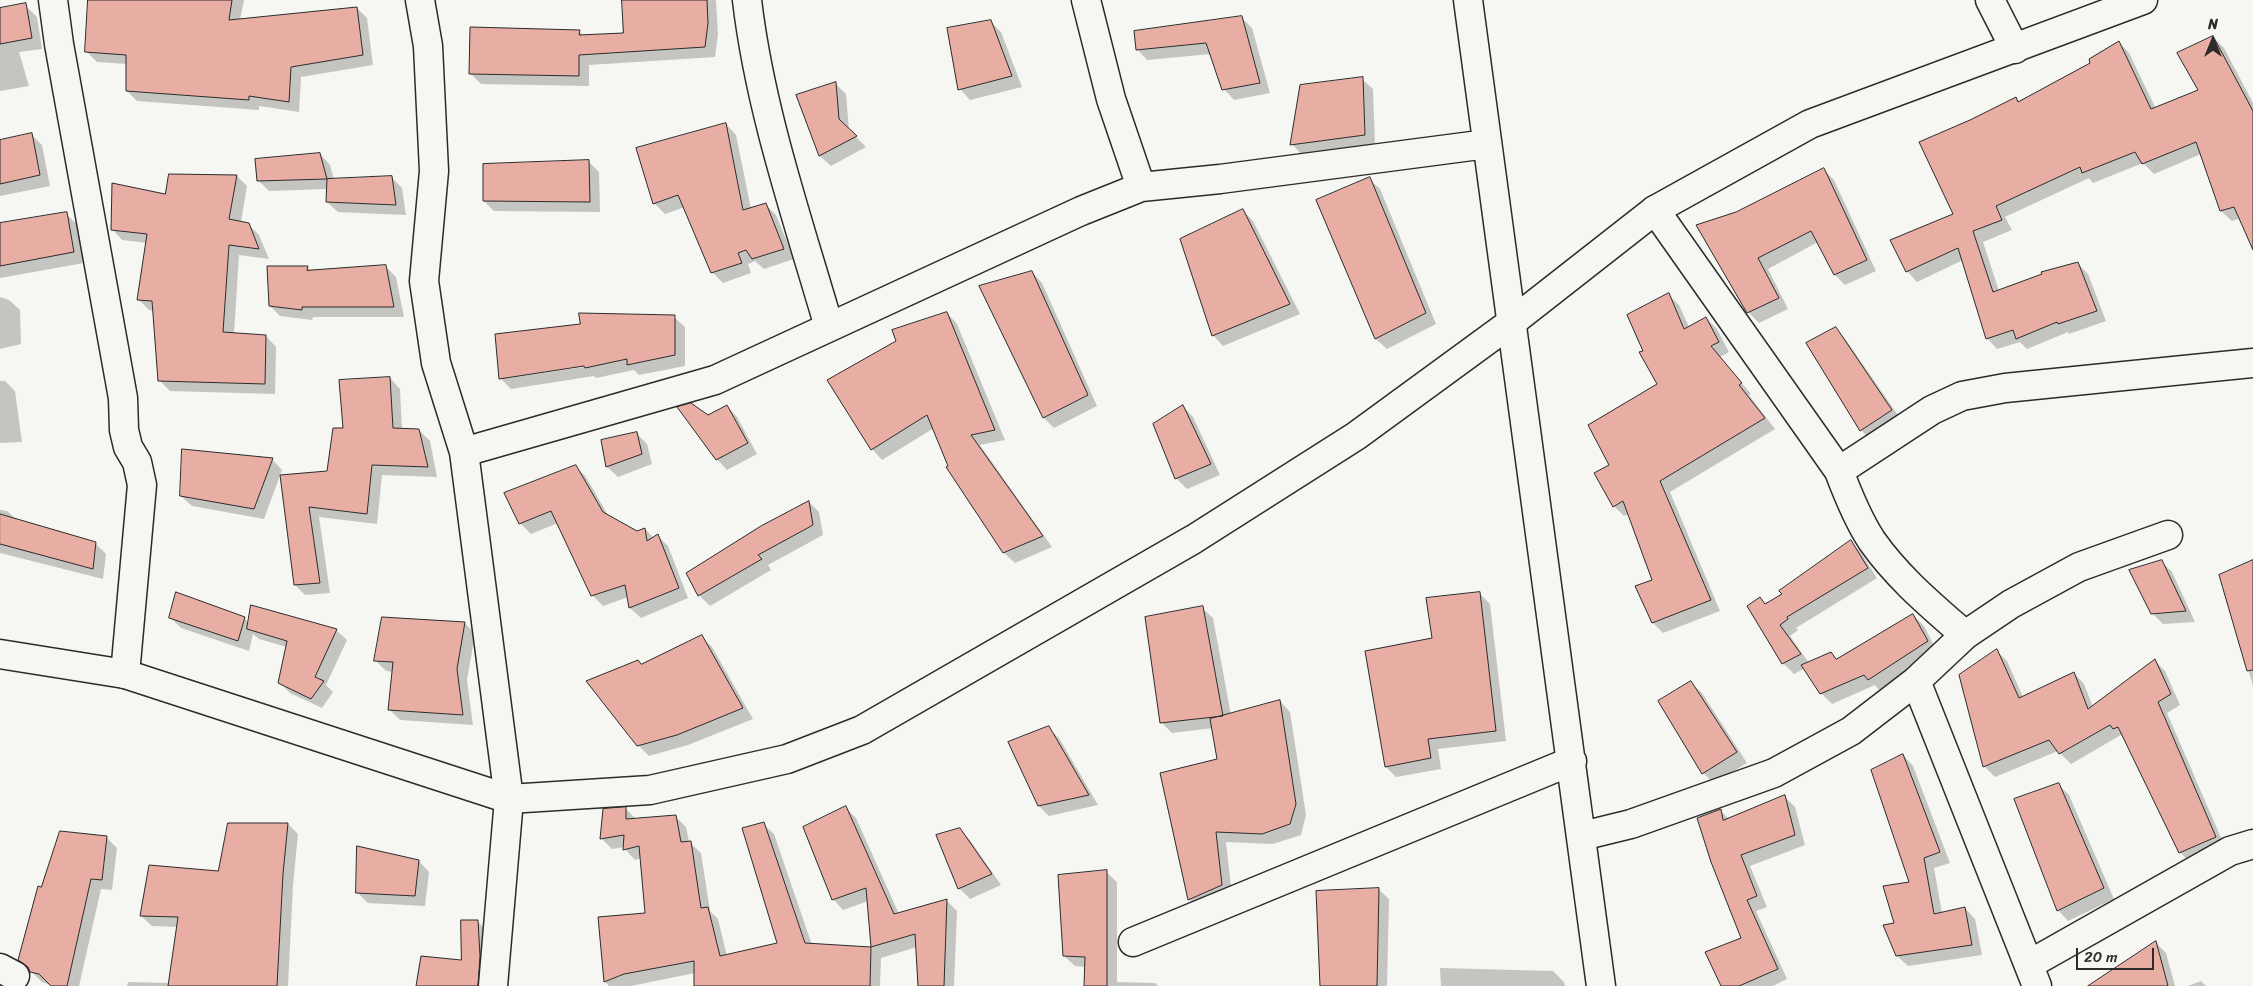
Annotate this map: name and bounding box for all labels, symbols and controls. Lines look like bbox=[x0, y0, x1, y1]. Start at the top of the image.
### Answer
text: N bbox=[2208, 12, 2218, 37]
north arrow bbox=[2188, 15, 2238, 65]
scale bar bbox=[2078, 938, 2156, 970]
text: 20 m bbox=[2084, 944, 2118, 970]

